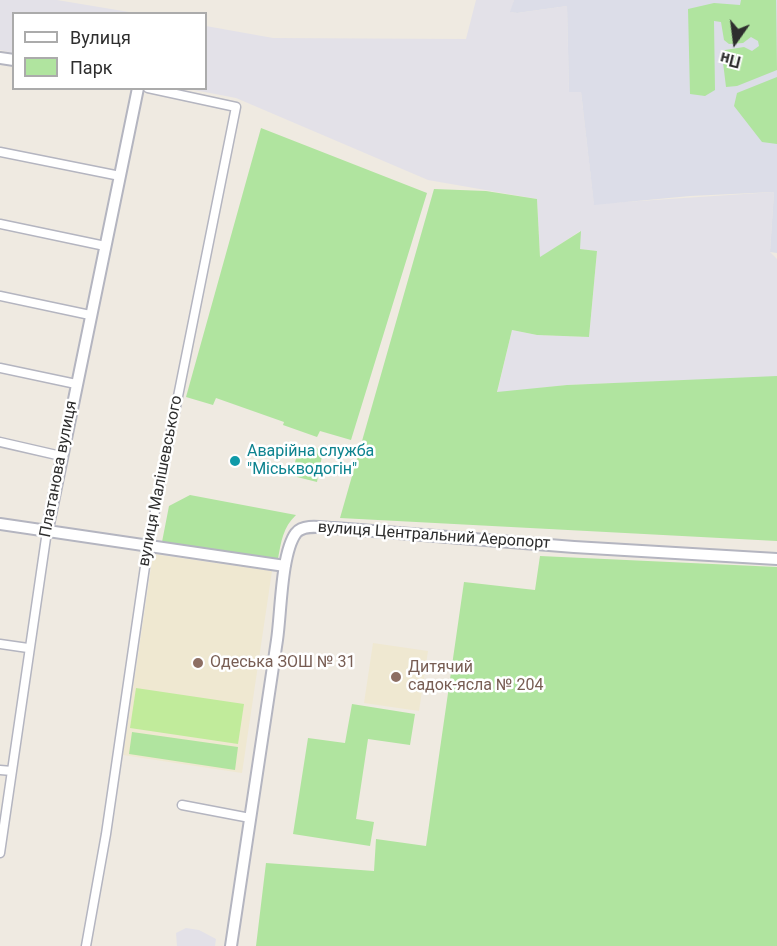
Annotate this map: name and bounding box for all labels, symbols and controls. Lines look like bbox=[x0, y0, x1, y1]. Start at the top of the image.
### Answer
legend bbox=[12, 12, 207, 90]
north arrow bbox=[705, 12, 765, 72]
text: Вулиця bbox=[70, 27, 131, 48]
text: Пн bbox=[718, 48, 743, 72]
text: Парк bbox=[70, 57, 112, 78]
street label: вулиця Малішевського bbox=[135, 394, 187, 568]
street label: Платанова вулиця bbox=[36, 399, 82, 539]
place label: Аварійна служба "Міськводогін" bbox=[247, 442, 374, 480]
marker: Аварійна служба "Міськводогін" bbox=[228, 454, 242, 468]
street label: вулиця Центральний Аеропорт bbox=[317, 518, 551, 554]
place label: Одеська ЗОШ № 31 bbox=[210, 653, 355, 673]
marker: Одеська ЗОШ № 31 bbox=[191, 656, 205, 670]
place label: Дитячий садок-ясла № 204 bbox=[408, 658, 543, 696]
marker: Дитячий садок-ясла № 204 bbox=[389, 670, 403, 684]

